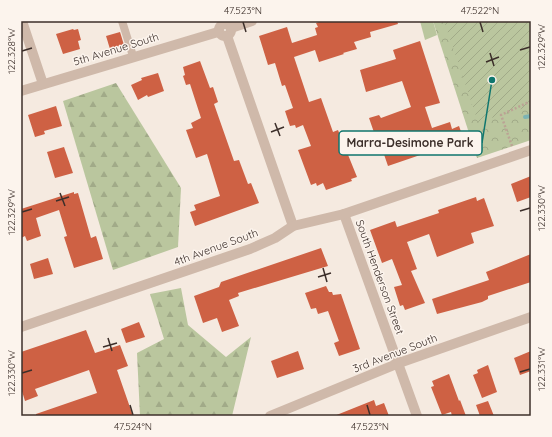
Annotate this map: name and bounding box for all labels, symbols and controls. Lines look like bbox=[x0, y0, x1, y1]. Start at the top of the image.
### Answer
text: 47.523°N bbox=[224, 4, 262, 17]
text: 47.522°N bbox=[461, 4, 499, 17]
text: 122.329°W bbox=[535, 24, 548, 70]
text: 122.328°W bbox=[5, 28, 18, 74]
street label: 5th Avenue South bbox=[72, 29, 160, 69]
callout: Marra-Desimone Park bbox=[339, 131, 482, 155]
text: Marra-Desimone Park bbox=[346, 135, 474, 150]
text: 122.330°W bbox=[535, 185, 548, 231]
text: 122.329°W bbox=[5, 189, 18, 235]
street label: South Henderson Street bbox=[353, 218, 407, 336]
street label: 4th Avenue South bbox=[172, 225, 260, 269]
street label: 3rd Avenue South bbox=[351, 330, 439, 376]
text: 122.331°W bbox=[535, 347, 548, 391]
text: 122.330°W bbox=[5, 350, 18, 396]
text: 47.524°N bbox=[114, 420, 152, 433]
text: 47.523°N bbox=[351, 420, 389, 433]

